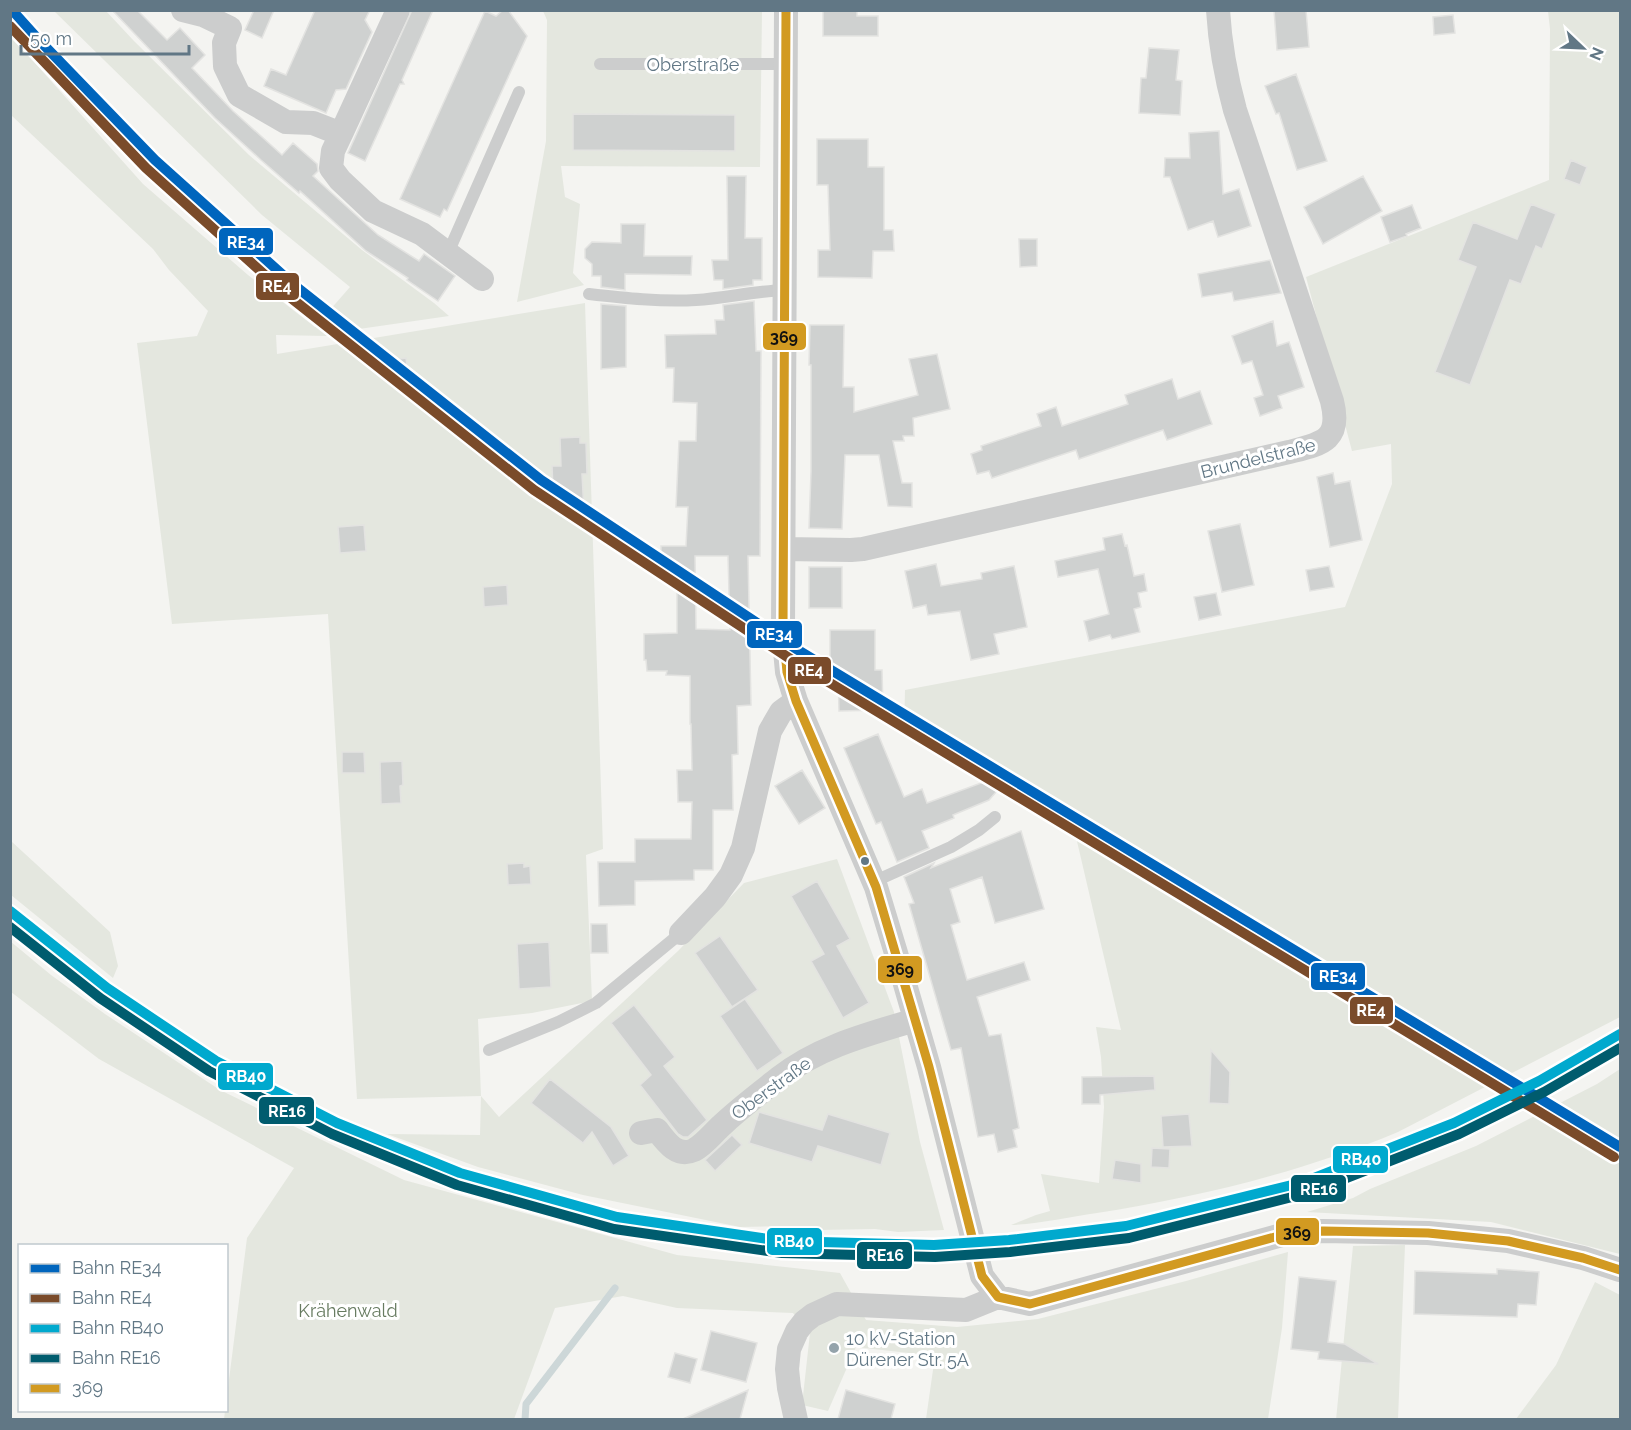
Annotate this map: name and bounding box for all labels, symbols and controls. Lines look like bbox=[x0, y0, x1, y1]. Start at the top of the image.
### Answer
scale bar bbox=[21, 18, 189, 56]
north arrow bbox=[1553, 18, 1613, 78]
text: 50 m bbox=[30, 28, 72, 49]
text: N bbox=[1585, 44, 1607, 63]
street label: Oberstraße bbox=[647, 54, 740, 75]
line badge: RE34 bbox=[218, 227, 274, 256]
text: RE34 bbox=[227, 233, 265, 252]
line badge: RE4 bbox=[255, 272, 300, 301]
text: RE4 bbox=[262, 277, 292, 296]
line badge: 369 bbox=[762, 322, 807, 351]
text: 369 bbox=[770, 328, 798, 347]
street label: Brundelstraße bbox=[1198, 434, 1318, 482]
line badge: RE34 bbox=[746, 620, 803, 649]
text: RE34 bbox=[755, 625, 793, 644]
line badge: RE4 bbox=[787, 656, 832, 685]
text: RE4 bbox=[794, 661, 824, 680]
unlabelled marker bbox=[859, 855, 871, 867]
line badge: 369 bbox=[877, 955, 923, 984]
text: 369 bbox=[886, 960, 914, 979]
line badge: RE34 bbox=[1310, 962, 1366, 991]
text: RE34 bbox=[1319, 967, 1357, 986]
line badge: RE4 bbox=[1349, 996, 1394, 1025]
text: RE4 bbox=[1356, 1001, 1386, 1020]
street label: Oberstraße bbox=[727, 1052, 815, 1124]
line badge: RB40 bbox=[217, 1062, 274, 1091]
text: RB40 bbox=[226, 1067, 266, 1086]
line badge: RE16 bbox=[258, 1096, 315, 1125]
text: RE16 bbox=[268, 1102, 306, 1121]
line badge: RB40 bbox=[1332, 1145, 1389, 1174]
text: RB40 bbox=[1341, 1150, 1381, 1169]
line badge: RE16 bbox=[1290, 1174, 1347, 1203]
text: RE16 bbox=[1300, 1180, 1338, 1199]
line badge: 369 bbox=[1275, 1217, 1320, 1246]
text: 369 bbox=[1283, 1223, 1311, 1242]
line badge: RB40 bbox=[766, 1227, 823, 1256]
text: RB40 bbox=[774, 1232, 814, 1251]
line badge: RE16 bbox=[856, 1241, 913, 1270]
legend bbox=[18, 1244, 228, 1412]
text: RE16 bbox=[866, 1246, 904, 1265]
text: Bahn RE34 bbox=[72, 1257, 162, 1278]
text: Bahn RE4 bbox=[72, 1287, 152, 1308]
park label: Krähenwald bbox=[298, 1300, 398, 1321]
text: Bahn RB40 bbox=[72, 1317, 164, 1338]
place label: 10 kV-Station Dürener Str. 5A bbox=[846, 1328, 969, 1370]
marker: 10 kV-Station Dürener Str. 5A bbox=[827, 1341, 841, 1355]
text: Bahn RE16 bbox=[72, 1347, 161, 1368]
text: 369 bbox=[72, 1377, 103, 1398]

